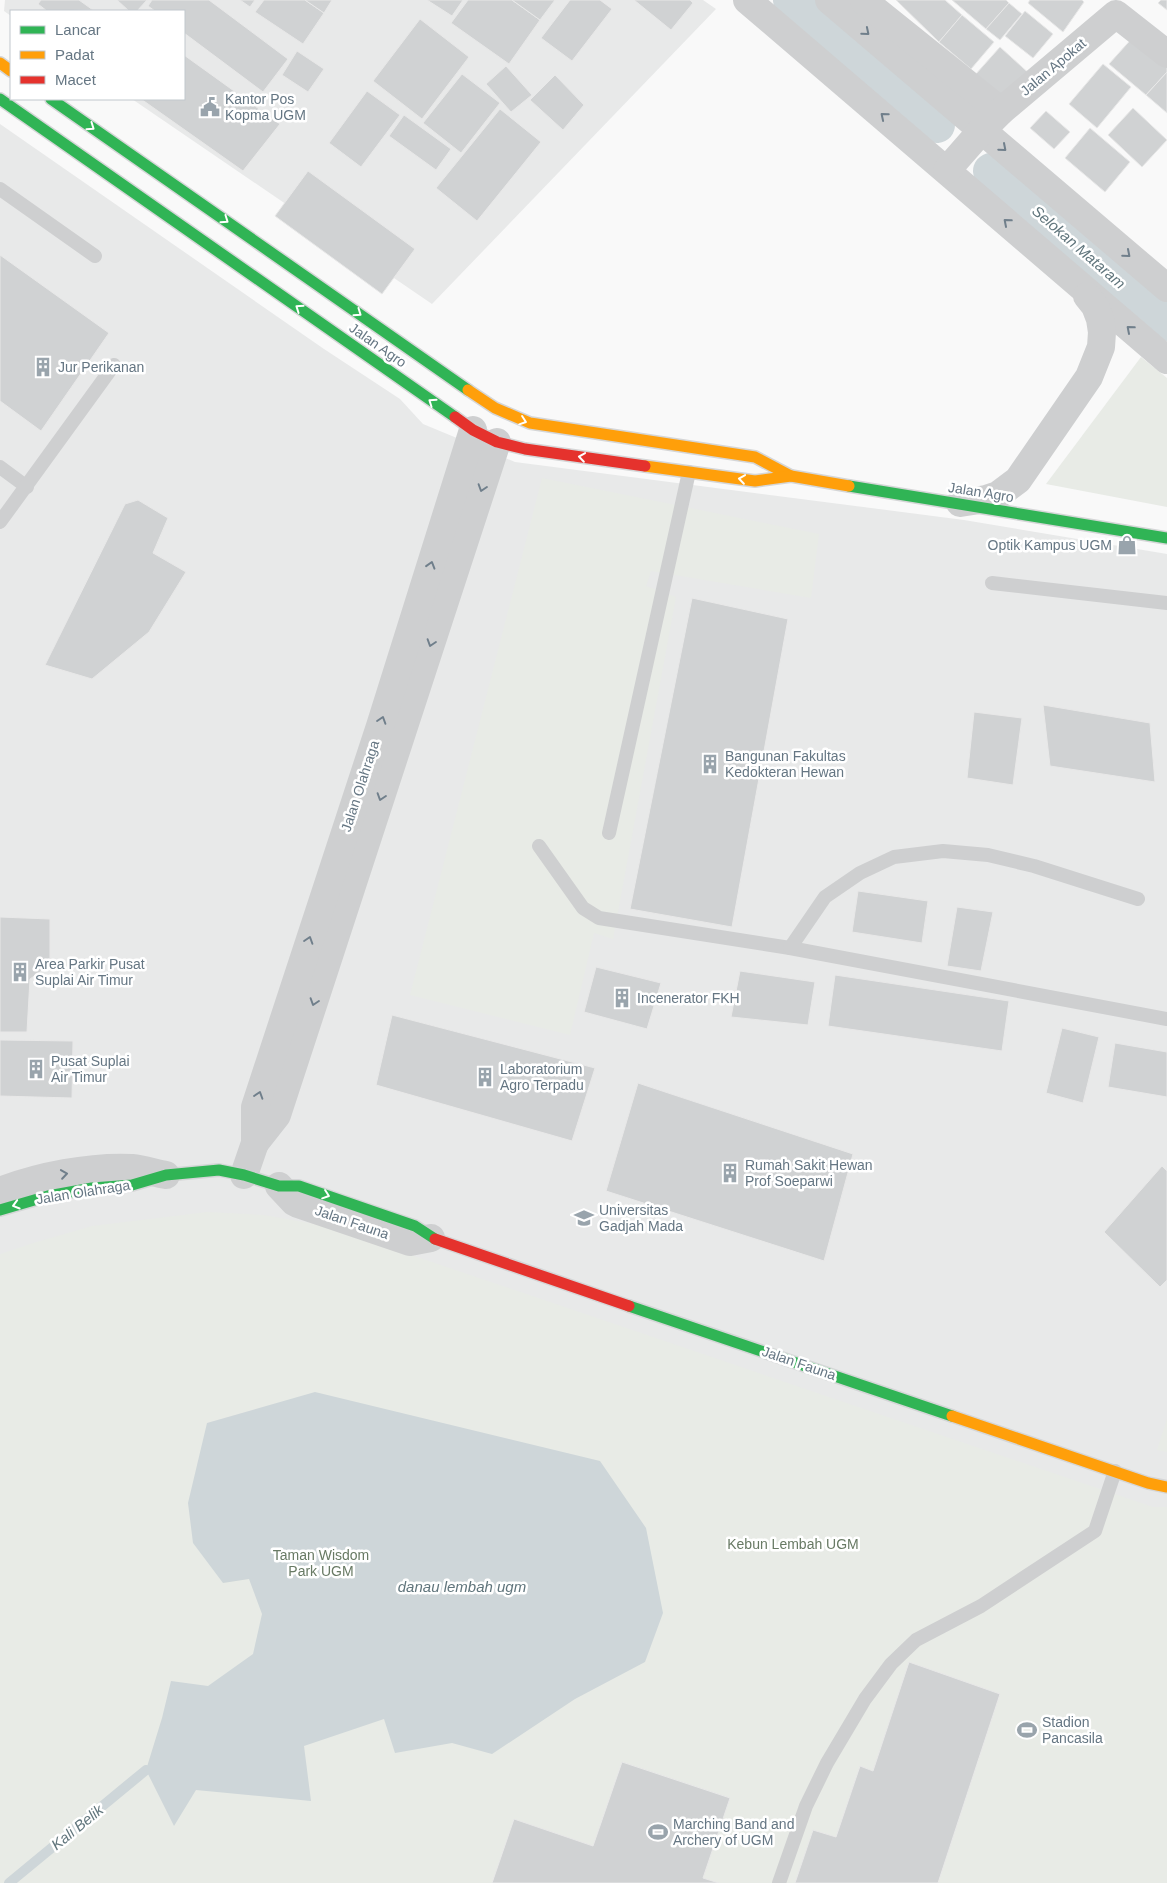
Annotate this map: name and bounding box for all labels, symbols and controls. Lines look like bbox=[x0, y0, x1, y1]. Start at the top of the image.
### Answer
legend bbox=[10, 10, 185, 100]
text: Lancar bbox=[55, 21, 101, 38]
one-way arrow bbox=[860, 26, 869, 35]
street label: Jalan Apokat bbox=[1017, 35, 1089, 99]
text: Padat bbox=[55, 46, 95, 63]
text: Macet bbox=[55, 71, 97, 88]
place label: Kantor Pos Kopma UGM bbox=[225, 91, 306, 123]
public building icon: Kantor Pos Kopma UGM bbox=[199, 96, 221, 118]
one-way arrow bbox=[881, 114, 890, 122]
one-way arrow bbox=[85, 121, 95, 130]
one-way arrow bbox=[997, 142, 1006, 151]
water label: Selokan Mataram bbox=[1029, 202, 1129, 292]
one-way arrow bbox=[219, 214, 228, 223]
one-way arrow bbox=[1004, 220, 1013, 228]
one-way arrow bbox=[1121, 248, 1130, 257]
one-way arrow bbox=[295, 305, 305, 314]
one-way arrow bbox=[352, 307, 362, 316]
street label: Jalan Agro bbox=[346, 319, 410, 371]
one-way arrow bbox=[1127, 326, 1136, 334]
building icon: Jur Perikanan bbox=[32, 356, 54, 378]
place label: Jur Perikanan bbox=[58, 359, 144, 375]
one-way arrow bbox=[428, 399, 438, 408]
one-way arrow bbox=[518, 415, 526, 425]
one-way arrow bbox=[577, 452, 585, 463]
one-way arrow bbox=[738, 475, 747, 485]
street label: Jalan Agro bbox=[947, 479, 1015, 505]
one-way arrow bbox=[478, 484, 488, 492]
shop icon: Optik Kampus UGM bbox=[1116, 534, 1138, 556]
place label: Optik Kampus UGM bbox=[988, 537, 1112, 553]
one-way arrow bbox=[425, 561, 435, 569]
one-way arrow bbox=[427, 638, 437, 646]
one-way arrow bbox=[376, 716, 386, 724]
street label: Jalan Olahraga bbox=[338, 738, 382, 834]
place label: Bangunan Fakultas Kedokteran Hewan bbox=[725, 748, 846, 780]
building icon: Bangunan Fakultas Kedokteran Hewan bbox=[699, 753, 721, 775]
one-way arrow bbox=[377, 792, 387, 801]
one-way arrow bbox=[303, 937, 313, 945]
place label: Area Parkir Pusat Suplai Air Timur bbox=[35, 956, 145, 988]
building icon: Area Parkir Pusat Suplai Air Timur bbox=[9, 961, 31, 983]
building icon: Incenerator FKH bbox=[611, 987, 633, 1009]
place label: Incenerator FKH bbox=[637, 990, 740, 1006]
one-way arrow bbox=[310, 997, 320, 1005]
place label: Pusat Suplai Air Timur bbox=[51, 1053, 130, 1085]
building icon: Pusat Suplai Air Timur bbox=[25, 1058, 47, 1080]
place label: Laboratorium Agro Terpadu bbox=[500, 1061, 584, 1093]
building icon: Laboratorium Agro Terpadu bbox=[474, 1066, 496, 1088]
one-way arrow bbox=[253, 1091, 263, 1100]
place label: Rumah Sakit Hewan Prof Soeparwi bbox=[745, 1157, 873, 1189]
building icon: Rumah Sakit Hewan Prof Soeparwi bbox=[719, 1162, 741, 1184]
one-way arrow bbox=[60, 1169, 68, 1180]
street label: Jalan Olahraga bbox=[35, 1177, 131, 1207]
one-way arrow bbox=[322, 1189, 330, 1199]
one-way arrow bbox=[12, 1199, 20, 1209]
street label: Jalan Fauna bbox=[313, 1202, 391, 1242]
place label: Universitas Gadjah Mada bbox=[599, 1202, 683, 1234]
school or university icon: Universitas Gadjah Mada bbox=[573, 1207, 595, 1229]
street label: Jalan Fauna bbox=[760, 1343, 838, 1383]
park label: Kebun Lembah UGM bbox=[727, 1536, 859, 1552]
park label: Taman Wisdom Park UGM bbox=[273, 1547, 369, 1579]
water label: danau lembah ugm bbox=[398, 1578, 526, 1595]
place label: Stadion Pancasila bbox=[1042, 1714, 1103, 1746]
sports icon: Stadion Pancasila bbox=[1016, 1719, 1038, 1741]
water label: Kali Belik bbox=[48, 1800, 107, 1853]
place label: Marching Band and Archery of UGM bbox=[673, 1816, 794, 1848]
sports icon: Marching Band and Archery of UGM bbox=[647, 1821, 669, 1843]

